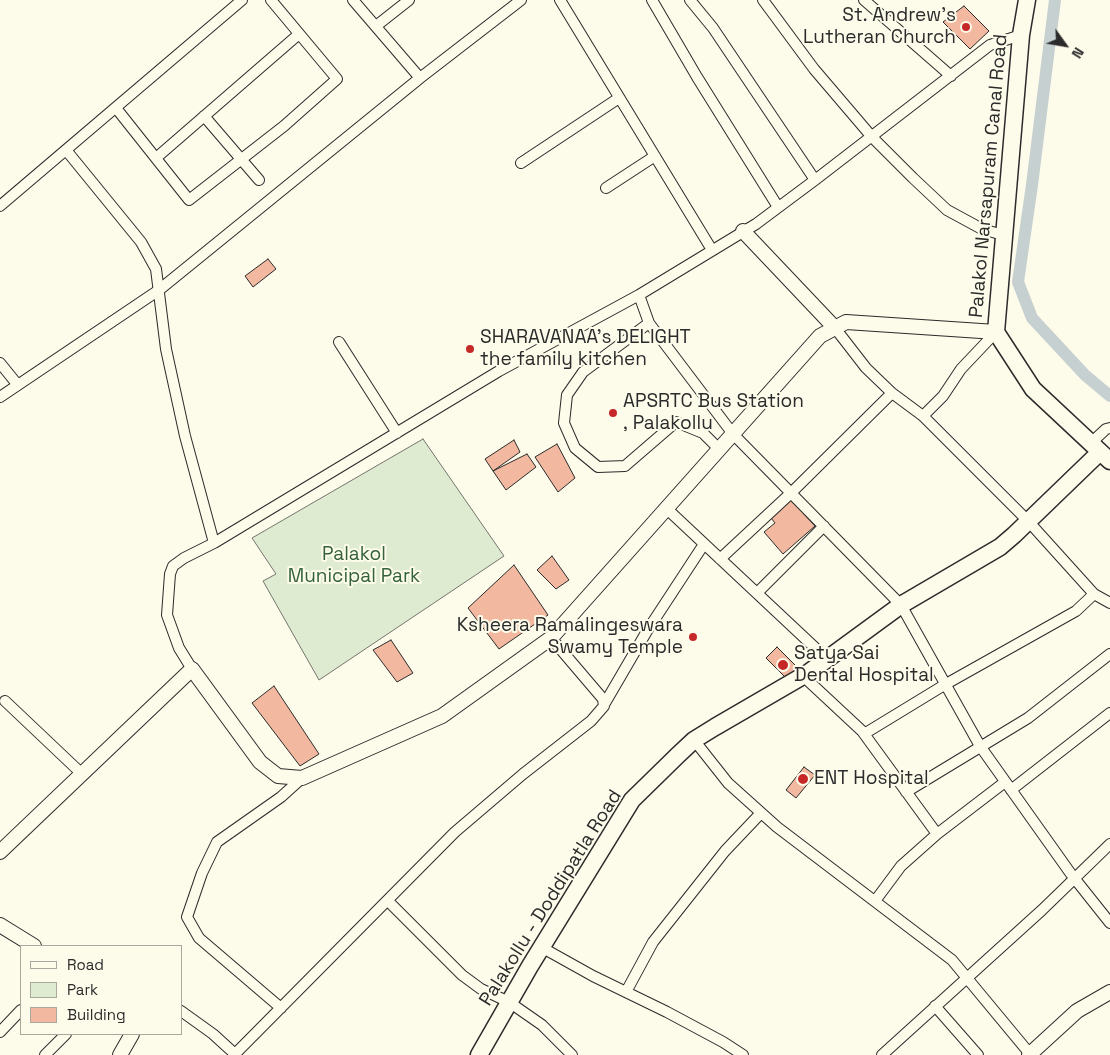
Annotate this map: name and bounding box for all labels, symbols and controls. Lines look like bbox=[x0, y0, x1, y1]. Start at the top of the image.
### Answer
place label: St. Andrew's Lutheran Church bbox=[803, 5, 956, 49]
north arrow bbox=[1040, 20, 1090, 70]
marker: St. Andrew's Lutheran Church bbox=[960, 21, 972, 33]
street label: Palakol Narsapuram Canal Road bbox=[965, 33, 1013, 319]
text: N bbox=[1068, 44, 1088, 62]
place label: SHARAVANAA's DELIGHT the family kitchen bbox=[480, 327, 691, 371]
marker: SHARAVANAA's DELIGHT the family kitchen bbox=[464, 343, 476, 355]
place label: APSRTC Bus Station , Palakollu bbox=[623, 391, 804, 435]
marker: APSRTC Bus Station , Palakollu bbox=[607, 407, 619, 419]
park label: Palakol Municipal Park bbox=[288, 544, 420, 588]
place label: Ksheera Ramalingeswara Swamy Temple bbox=[457, 615, 683, 659]
marker: Ksheera Ramalingeswara Swamy Temple bbox=[687, 631, 699, 643]
place label: Satya Sai Dental Hospital bbox=[794, 643, 934, 687]
marker: Satya Sai Dental Hospital bbox=[776, 658, 790, 672]
place label: ENT Hospital bbox=[814, 768, 929, 790]
marker: ENT Hospital bbox=[796, 772, 810, 786]
street label: Palakollu - Doddipatla Road bbox=[475, 786, 627, 1010]
legend bbox=[20, 945, 182, 1035]
text: Road bbox=[67, 955, 104, 974]
text: Park bbox=[67, 980, 98, 999]
text: Building bbox=[67, 1005, 126, 1024]

